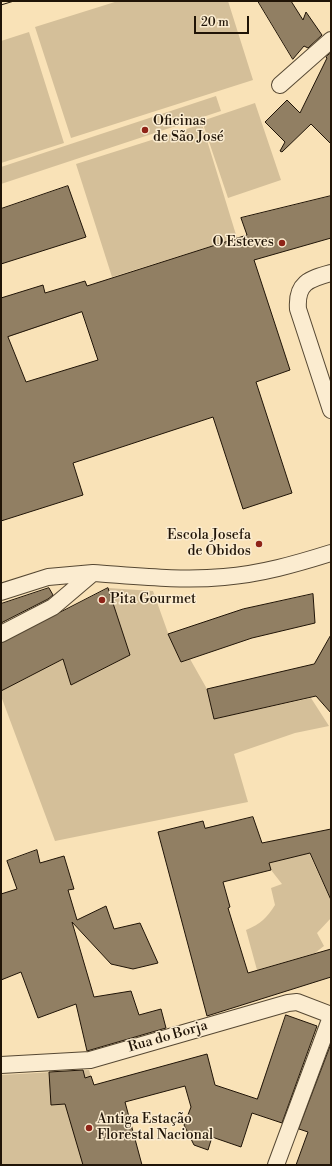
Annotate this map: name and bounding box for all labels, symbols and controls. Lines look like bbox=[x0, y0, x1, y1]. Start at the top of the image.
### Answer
scale bar bbox=[196, 8, 251, 34]
text: 20 m bbox=[201, 15, 229, 30]
place label: Oficinas de São José bbox=[153, 114, 224, 146]
marker: Oficinas de São José bbox=[140, 125, 150, 135]
place label: O Esteves bbox=[212, 235, 274, 251]
marker: O Esteves bbox=[277, 238, 287, 248]
place label: Escola Josefa de Óbidos bbox=[167, 528, 251, 560]
marker: Escola Josefa de Óbidos bbox=[254, 539, 264, 549]
place label: Pita Gourmet bbox=[110, 592, 196, 608]
marker: Pita Gourmet bbox=[97, 595, 107, 605]
street label: Rua do Borja bbox=[126, 1018, 210, 1056]
place label: Antiga Estação Florestal Nacional bbox=[97, 1112, 213, 1144]
marker: Antiga Estação Florestal Nacional bbox=[84, 1123, 94, 1133]

